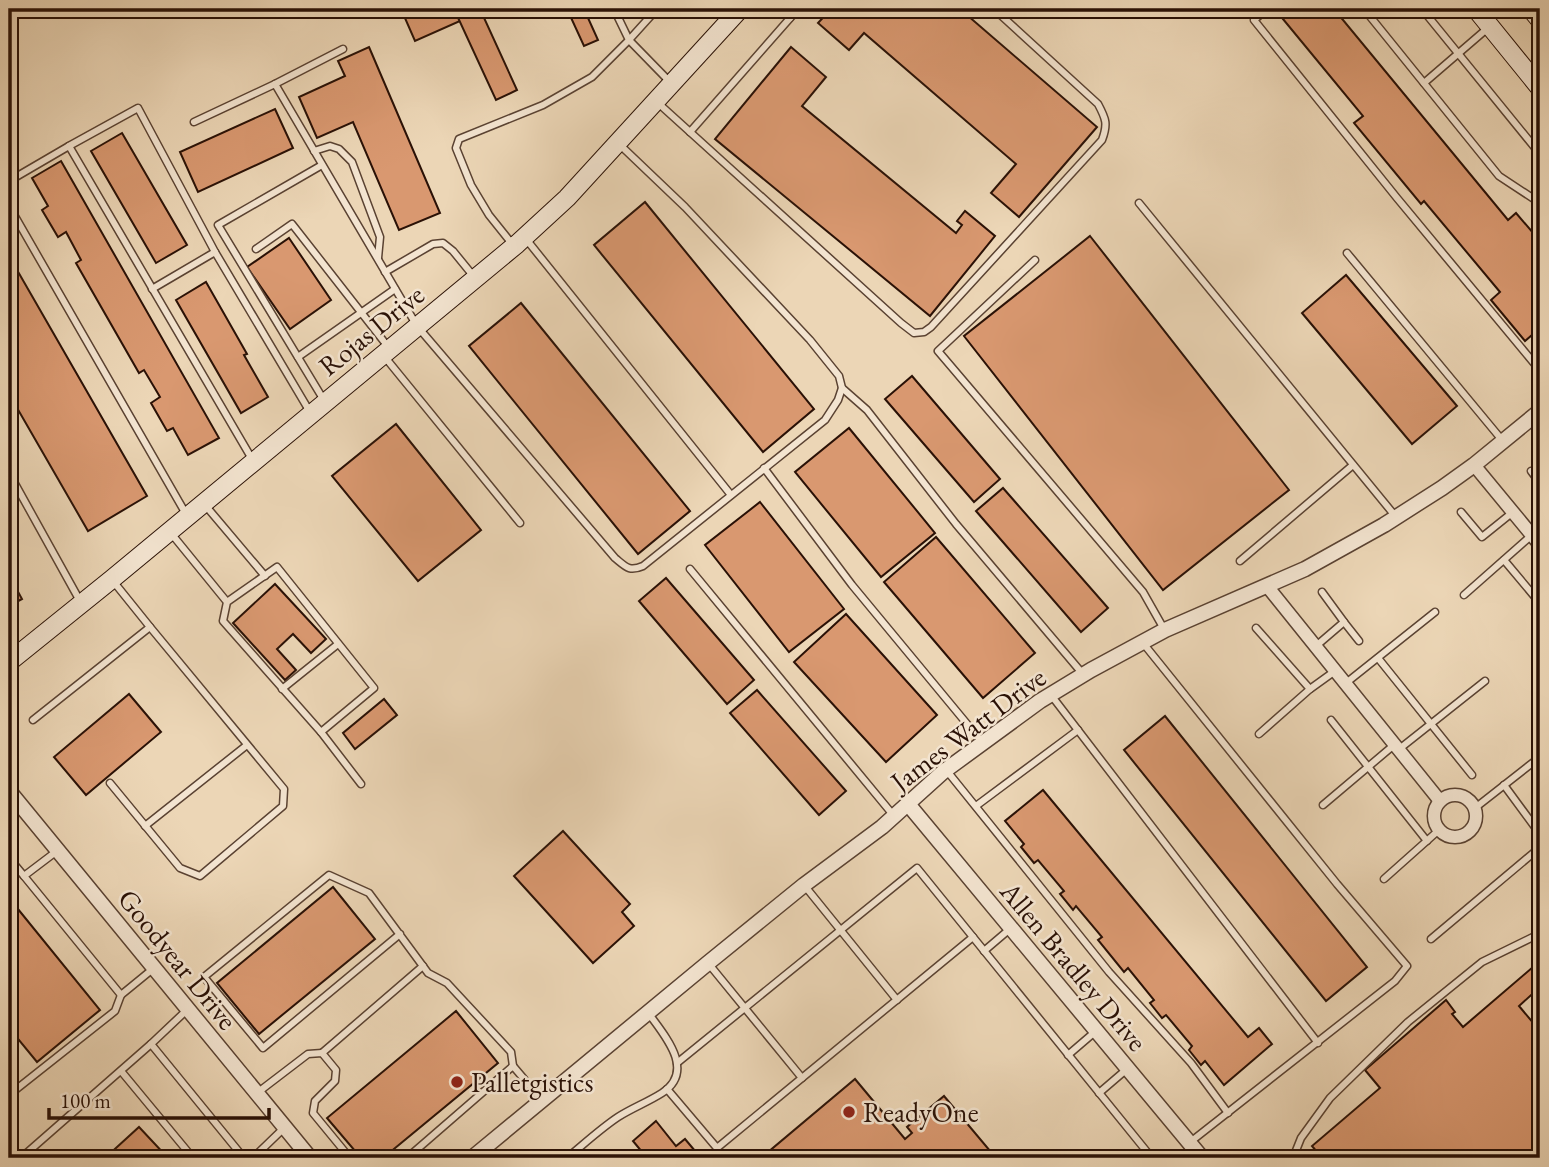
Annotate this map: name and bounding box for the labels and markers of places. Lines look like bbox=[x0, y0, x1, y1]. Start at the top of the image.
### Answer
place label: Palletgistics bbox=[471, 1064, 594, 1100]
marker: Palletgistics bbox=[449, 1074, 465, 1090]
place label: ReadyOne bbox=[863, 1094, 979, 1130]
marker: ReadyOne bbox=[841, 1104, 857, 1120]

